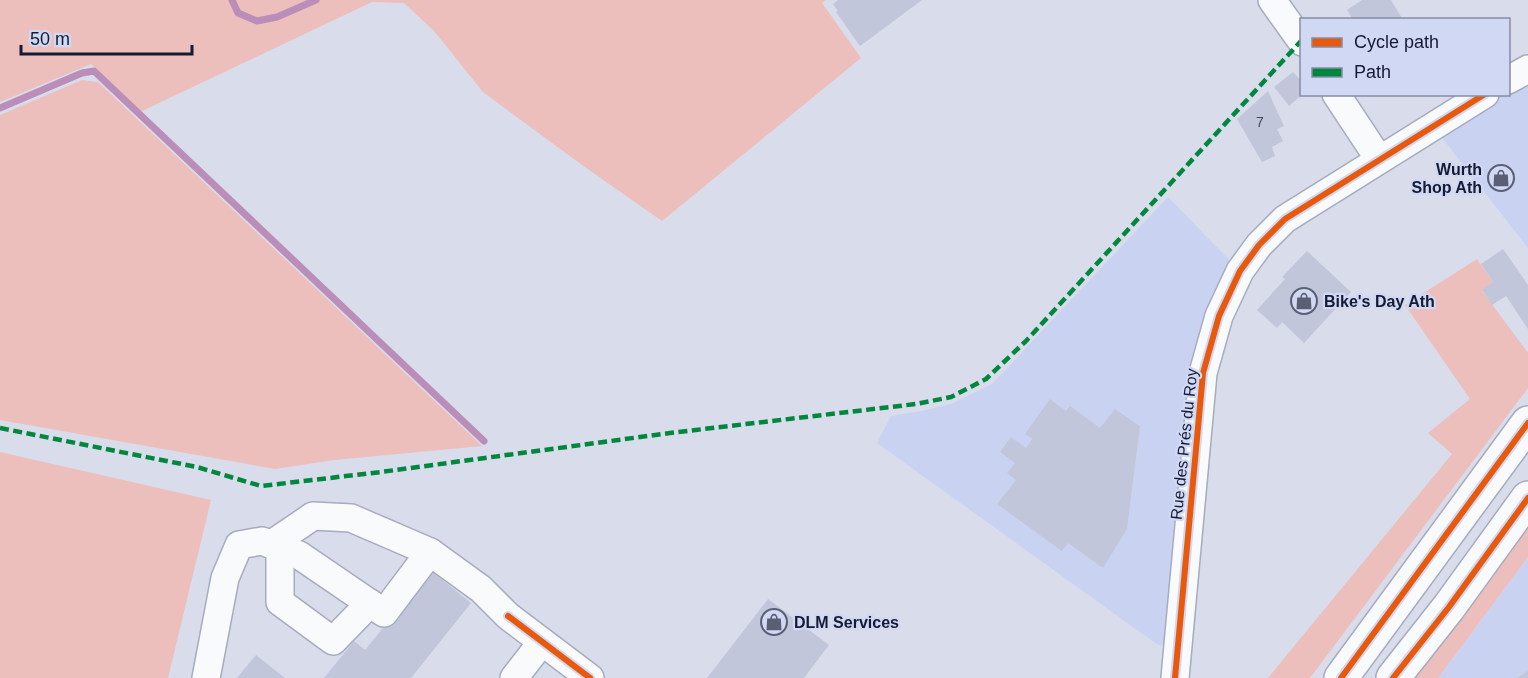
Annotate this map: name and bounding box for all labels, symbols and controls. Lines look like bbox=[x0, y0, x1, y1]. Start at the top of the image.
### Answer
scale bar bbox=[21, 18, 192, 56]
legend bbox=[1300, 18, 1510, 96]
text: 50 m bbox=[30, 29, 70, 49]
text: Cycle path bbox=[1354, 32, 1439, 52]
text: Path bbox=[1354, 62, 1391, 82]
house number: 7 bbox=[1256, 114, 1264, 130]
place label: Wurth Shop Ath bbox=[1412, 161, 1482, 196]
shop icon: Wurth Shop Ath bbox=[1486, 163, 1516, 193]
shop icon: Bike's Day Ath bbox=[1289, 286, 1319, 316]
place label: Bike's Day Ath bbox=[1324, 293, 1435, 310]
street label: Rue des Prés du Roy bbox=[1168, 367, 1200, 521]
shop icon: DLM Services bbox=[759, 607, 789, 637]
place label: DLM Services bbox=[794, 614, 899, 631]

